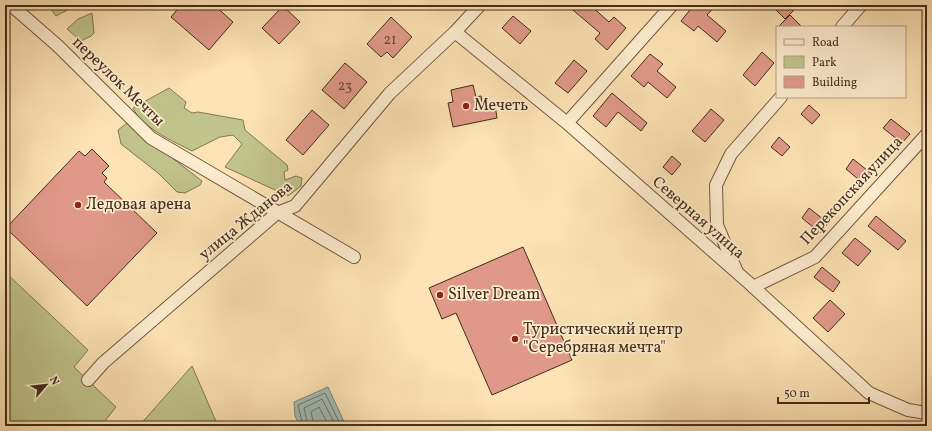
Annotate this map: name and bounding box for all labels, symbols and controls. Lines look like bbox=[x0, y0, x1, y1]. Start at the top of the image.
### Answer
legend bbox=[776, 26, 906, 98]
house number: 21 bbox=[384, 31, 396, 50]
street label: переулок Мечты bbox=[67, 32, 169, 132]
text: Road bbox=[812, 35, 839, 51]
text: Park bbox=[812, 55, 837, 71]
text: Building bbox=[812, 75, 857, 91]
house number: 23 bbox=[338, 77, 352, 96]
place label: Мечеть bbox=[474, 95, 528, 117]
marker: Мечеть bbox=[461, 101, 471, 111]
street label: Перекопская улица bbox=[796, 132, 908, 250]
street label: Северная улица bbox=[647, 172, 749, 264]
street label: улица Жданова bbox=[195, 176, 297, 266]
place label: Ледовая арена bbox=[86, 194, 192, 216]
marker: Ледовая арена bbox=[73, 200, 83, 210]
place label: Silver Dream bbox=[448, 284, 540, 306]
marker: Silver Dream bbox=[435, 290, 445, 300]
place label: Туристический центр "Серебряная мечта" bbox=[523, 319, 683, 359]
marker: Туристический центр "Серебряная мечта" bbox=[510, 334, 520, 344]
north arrow bbox=[26, 365, 66, 405]
text: N bbox=[45, 374, 62, 388]
scale bar bbox=[778, 379, 869, 405]
text: 50 m bbox=[784, 386, 810, 402]

